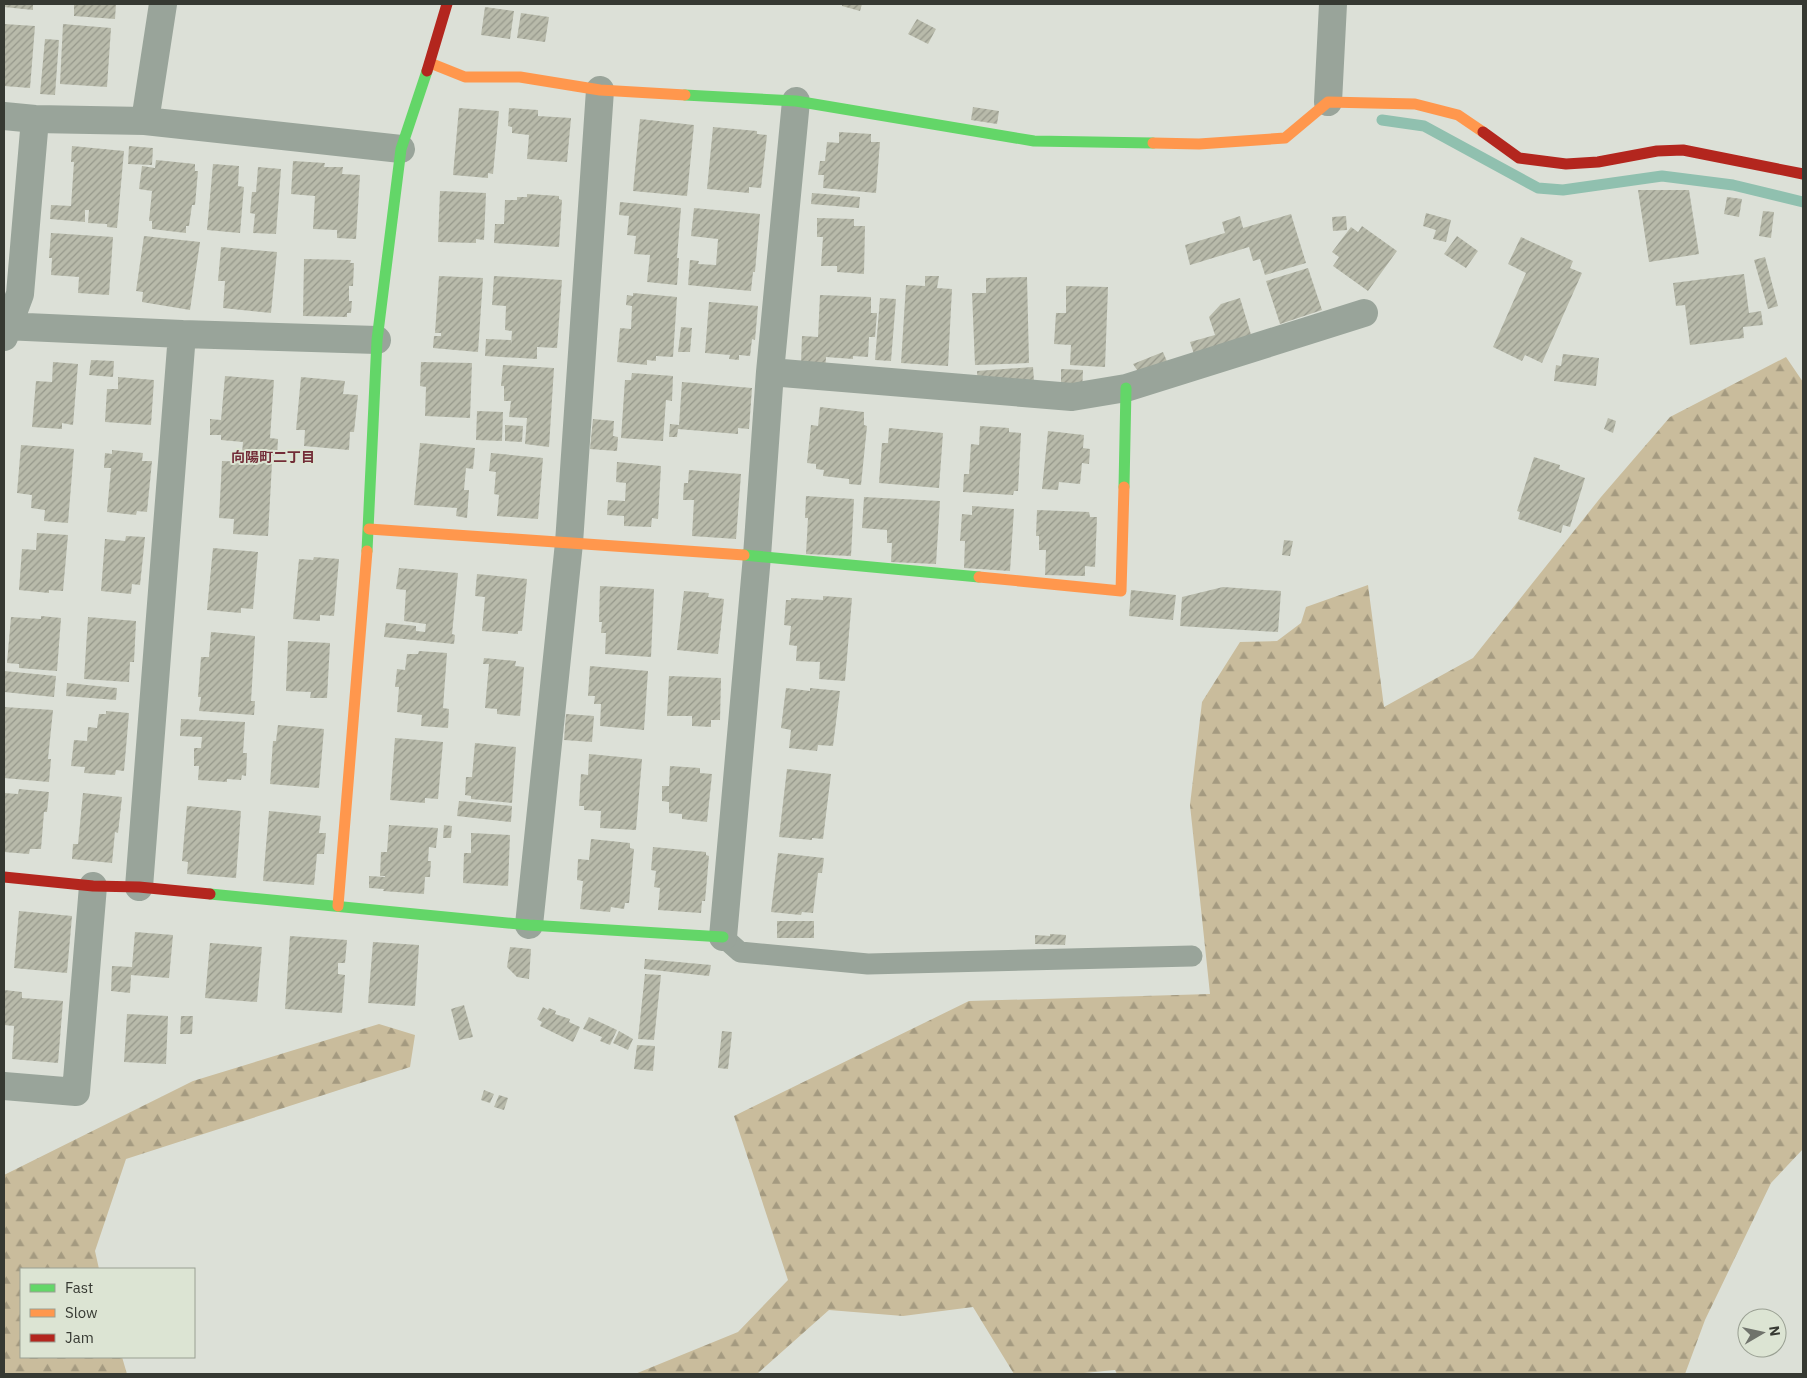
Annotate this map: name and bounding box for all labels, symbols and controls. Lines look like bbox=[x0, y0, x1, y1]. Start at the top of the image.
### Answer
district label: 向陽町二丁目 bbox=[231, 448, 315, 466]
legend bbox=[20, 1268, 195, 1358]
text: Fast bbox=[65, 1278, 93, 1297]
text: Slow bbox=[65, 1303, 98, 1322]
north arrow bbox=[1737, 1308, 1787, 1358]
text: N bbox=[1765, 1325, 1785, 1337]
text: Jam bbox=[65, 1328, 94, 1347]

